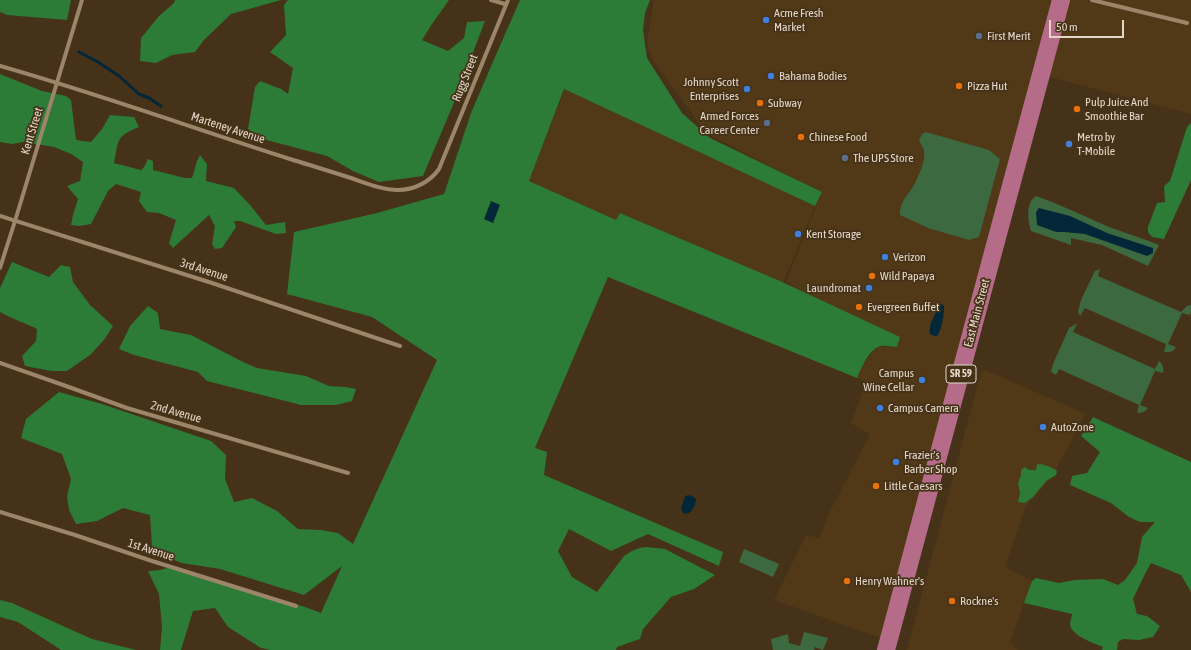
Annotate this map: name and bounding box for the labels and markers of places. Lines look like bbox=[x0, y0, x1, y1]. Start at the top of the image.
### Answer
place label: Acme Fresh Market bbox=[774, 6, 824, 34]
marker: Acme Fresh Market bbox=[761, 15, 771, 25]
place label: First Merit bbox=[987, 29, 1031, 43]
marker: First Merit bbox=[974, 31, 984, 41]
place label: Bahama Bodies bbox=[779, 69, 847, 83]
marker: Bahama Bodies bbox=[766, 71, 776, 81]
place label: Johnny Scott Enterprises bbox=[683, 75, 739, 103]
place label: Pizza Hut bbox=[967, 79, 1007, 93]
marker: Pizza Hut bbox=[954, 81, 964, 91]
marker: Johnny Scott Enterprises bbox=[742, 84, 752, 94]
place label: Pulp Juice And Smoothie Bar bbox=[1085, 95, 1149, 123]
place label: Subway bbox=[768, 96, 802, 110]
marker: Subway bbox=[755, 98, 765, 108]
marker: Pulp Juice And Smoothie Bar bbox=[1072, 104, 1082, 114]
place label: Armed Forces Career Center bbox=[699, 109, 759, 137]
marker: Armed Forces Career Center bbox=[762, 118, 772, 128]
place label: Chinese Food bbox=[809, 130, 867, 144]
place label: Metro by T-Mobile bbox=[1077, 130, 1115, 158]
marker: Chinese Food bbox=[796, 132, 806, 142]
marker: Metro by T-Mobile bbox=[1064, 139, 1074, 149]
place label: The UPS Store bbox=[853, 151, 914, 165]
marker: The UPS Store bbox=[840, 153, 850, 163]
place label: Kent Storage bbox=[806, 227, 861, 241]
marker: Kent Storage bbox=[793, 229, 803, 239]
place label: Verizon bbox=[893, 250, 926, 264]
marker: Verizon bbox=[880, 252, 890, 262]
place label: Wild Papaya bbox=[880, 269, 935, 283]
marker: Wild Papaya bbox=[867, 271, 877, 281]
place label: Laundromat bbox=[807, 281, 861, 295]
marker: Laundromat bbox=[864, 283, 874, 293]
place label: Evergreen Buffet bbox=[867, 300, 939, 314]
marker: Evergreen Buffet bbox=[854, 302, 864, 312]
place label: Campus Wine Cellar bbox=[863, 366, 914, 394]
marker: Campus Wine Cellar bbox=[917, 375, 927, 385]
place label: Campus Camera bbox=[888, 401, 959, 415]
marker: Campus Camera bbox=[875, 403, 885, 413]
place label: AutoZone bbox=[1051, 420, 1094, 434]
marker: AutoZone bbox=[1038, 422, 1048, 432]
place label: Frazier's Barber Shop bbox=[904, 448, 957, 476]
marker: Frazier's Barber Shop bbox=[891, 457, 901, 467]
place label: Little Caesars bbox=[884, 479, 942, 493]
marker: Little Caesars bbox=[871, 481, 881, 491]
place label: Henry Wahner's bbox=[855, 574, 924, 588]
marker: Henry Wahner's bbox=[842, 576, 852, 586]
place label: Rockne's bbox=[960, 594, 998, 608]
marker: Rockne's bbox=[947, 596, 957, 606]

